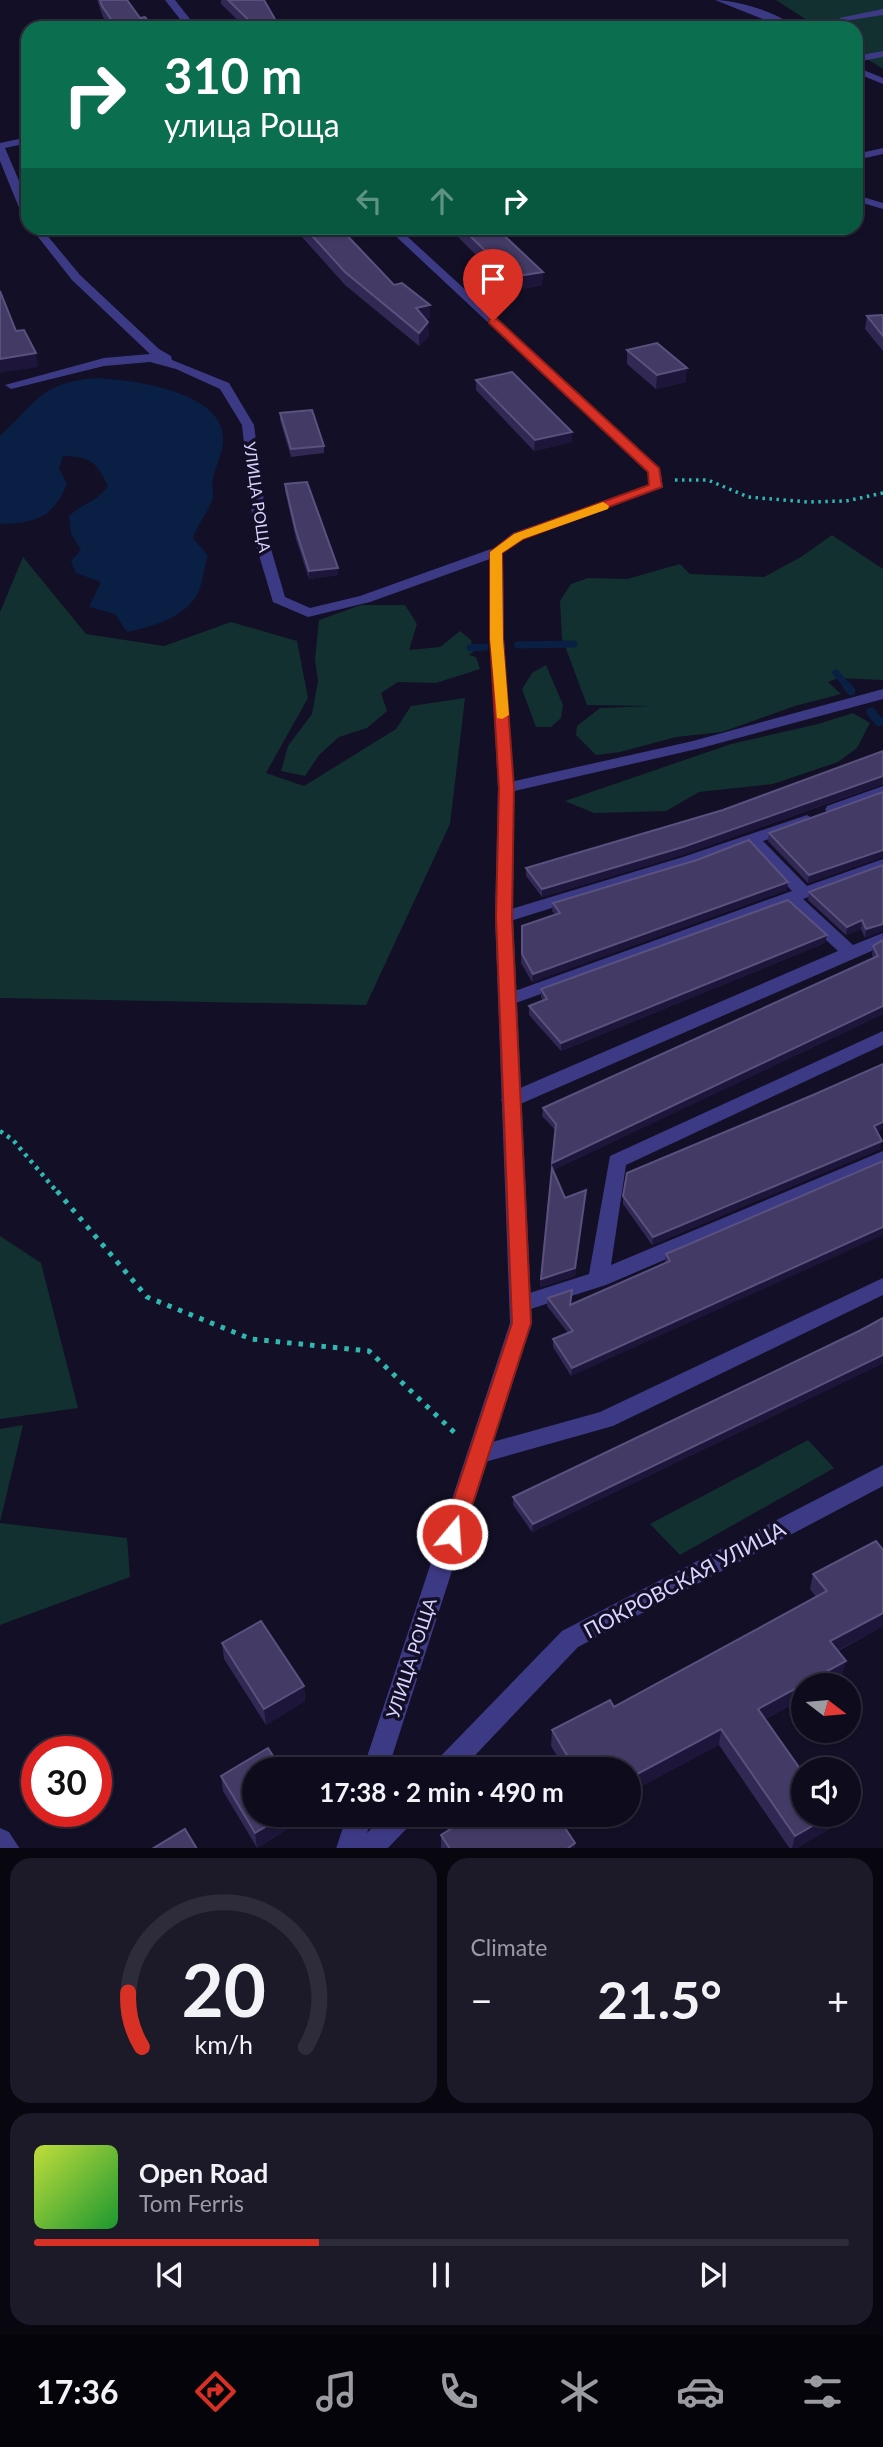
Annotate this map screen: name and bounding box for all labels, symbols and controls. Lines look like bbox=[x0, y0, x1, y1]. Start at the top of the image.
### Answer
text: 310 m bbox=[164, 46, 302, 104]
icon: right bbox=[49, 49, 140, 140]
text: улица Роща bbox=[164, 105, 340, 144]
icon: left bbox=[350, 182, 388, 220]
icon: ahead bbox=[423, 182, 461, 220]
icon: right bbox=[496, 182, 534, 220]
pin bbox=[463, 249, 523, 321]
icon: arrive bbox=[474, 260, 512, 298]
street label: УЛИЦА РОЩА bbox=[241, 440, 275, 554]
position arrow bbox=[415, 1497, 489, 1571]
street label: ПОКРОВСКАЯ УЛИЦА bbox=[579, 1515, 790, 1643]
street label: УЛИЦА РОЩА bbox=[381, 1594, 441, 1721]
north arrow bbox=[791, 1673, 861, 1743]
map controls bbox=[791, 1673, 861, 1827]
speed limit sign: 30 bbox=[21, 1736, 112, 1827]
button: sound bbox=[791, 1757, 861, 1827]
text: 17:38 · 2 min · 490 m bbox=[319, 1776, 564, 1808]
text: Climate bbox=[471, 1933, 547, 1961]
text: 20 bbox=[181, 1945, 265, 2033]
text: 21.5° bbox=[598, 1968, 722, 2030]
text: − bbox=[471, 1977, 493, 2023]
text: + bbox=[827, 1977, 849, 2023]
text: km/h bbox=[194, 2028, 253, 2058]
text: Open Road bbox=[139, 2157, 268, 2189]
text: Tom Ferris bbox=[139, 2189, 244, 2217]
icon: previous bbox=[151, 2256, 189, 2294]
icon: pause bbox=[422, 2256, 460, 2294]
icon: next bbox=[694, 2256, 732, 2294]
icon: directions bbox=[191, 2367, 240, 2416]
icon: music bbox=[312, 2367, 361, 2416]
icon: phone bbox=[434, 2367, 483, 2416]
icon: climate bbox=[555, 2367, 604, 2416]
icon: car bbox=[676, 2367, 725, 2416]
icon: filters bbox=[798, 2367, 847, 2416]
text: 17:36 bbox=[36, 2372, 119, 2411]

